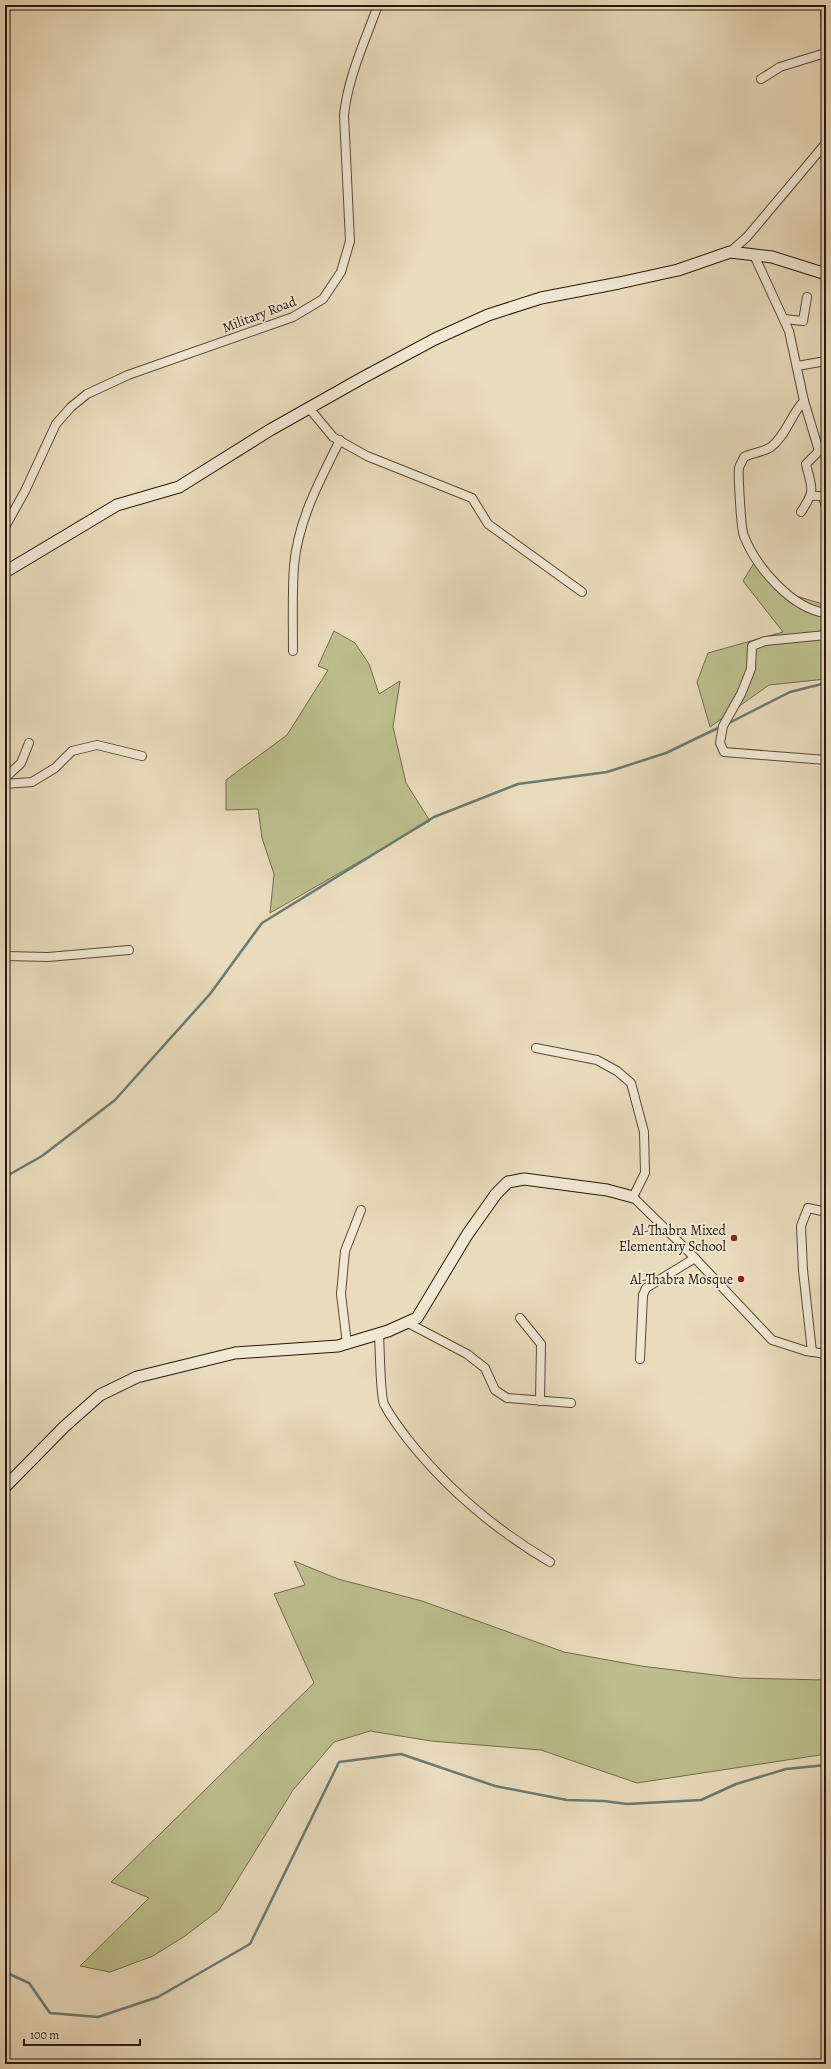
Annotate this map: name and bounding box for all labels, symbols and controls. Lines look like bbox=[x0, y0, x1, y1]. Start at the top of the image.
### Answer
street label: Military Road bbox=[219, 291, 299, 337]
place label: Al-Thabra Mixed Elementary School bbox=[619, 1221, 727, 1256]
marker: Al-Thabra Mixed Elementary School bbox=[729, 1233, 739, 1243]
place label: Al-Thabra Mosque bbox=[629, 1270, 733, 1289]
marker: Al-Thabra Mosque bbox=[736, 1274, 746, 1284]
scale bar bbox=[24, 2021, 140, 2047]
text: 100 m bbox=[30, 2027, 59, 2043]

